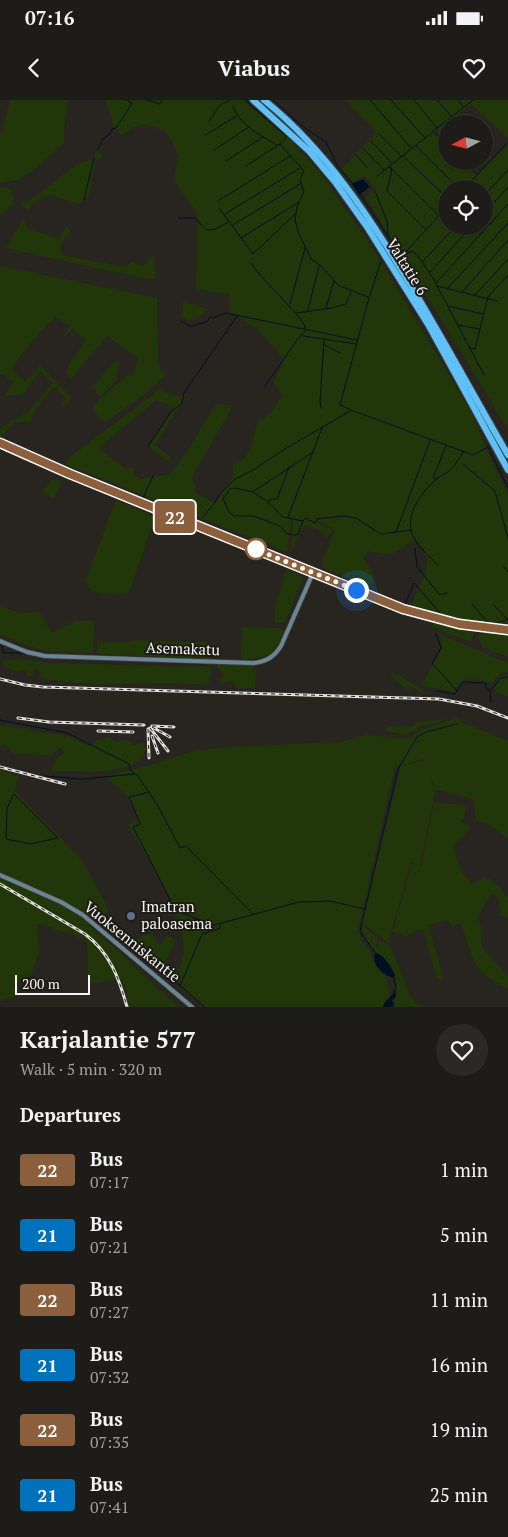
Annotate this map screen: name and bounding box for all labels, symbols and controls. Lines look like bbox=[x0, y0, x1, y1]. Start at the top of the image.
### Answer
text: 07:16 bbox=[25, 5, 74, 30]
text: Viabus bbox=[218, 53, 290, 82]
icon: back bbox=[20, 54, 48, 82]
icon: heart bbox=[460, 54, 488, 82]
north arrow bbox=[438, 115, 492, 170]
map controls bbox=[438, 115, 493, 235]
button: locate bbox=[438, 180, 493, 235]
street label: Valtatie 6 bbox=[383, 234, 433, 299]
line badge: 22 bbox=[152, 501, 198, 533]
text: 22 bbox=[165, 505, 185, 529]
unlabelled marker bbox=[245, 538, 267, 560]
your location bbox=[344, 578, 369, 603]
street label: Asemakatu bbox=[146, 637, 221, 659]
street label: Vuoksenniskantie bbox=[80, 896, 185, 986]
place label: Imatran paloasema bbox=[141, 896, 212, 933]
marker: Imatran paloasema bbox=[125, 910, 137, 922]
scale bar bbox=[15, 972, 90, 995]
text: 200 m bbox=[22, 974, 60, 993]
text: Karjalantie 577 bbox=[20, 1023, 196, 1055]
button: heart bbox=[436, 1024, 488, 1076]
text: Walk · 5 min · 320 m bbox=[20, 1058, 162, 1080]
text: Departures bbox=[20, 1102, 121, 1127]
text: Bus bbox=[90, 1146, 123, 1171]
text: 1 min bbox=[440, 1157, 488, 1182]
text: 22 bbox=[37, 1158, 58, 1182]
text: 07:17 bbox=[90, 1171, 129, 1193]
text: Bus bbox=[90, 1211, 123, 1236]
text: 5 min bbox=[440, 1222, 488, 1247]
text: 21 bbox=[37, 1223, 58, 1247]
text: 07:21 bbox=[90, 1236, 129, 1258]
text: Bus bbox=[90, 1276, 123, 1301]
text: 11 min bbox=[430, 1287, 488, 1312]
text: 22 bbox=[37, 1288, 58, 1312]
text: 07:27 bbox=[90, 1301, 129, 1323]
text: Bus bbox=[90, 1341, 123, 1366]
text: 16 min bbox=[430, 1352, 488, 1377]
text: 21 bbox=[37, 1353, 58, 1377]
text: 07:32 bbox=[90, 1366, 129, 1388]
text: Bus bbox=[90, 1406, 123, 1431]
text: 19 min bbox=[430, 1417, 488, 1442]
text: 22 bbox=[37, 1418, 58, 1442]
text: 07:35 bbox=[90, 1431, 129, 1453]
text: Bus bbox=[90, 1471, 123, 1496]
text: 25 min bbox=[430, 1482, 488, 1507]
text: 21 bbox=[37, 1483, 58, 1507]
text: 07:41 bbox=[90, 1496, 129, 1518]

